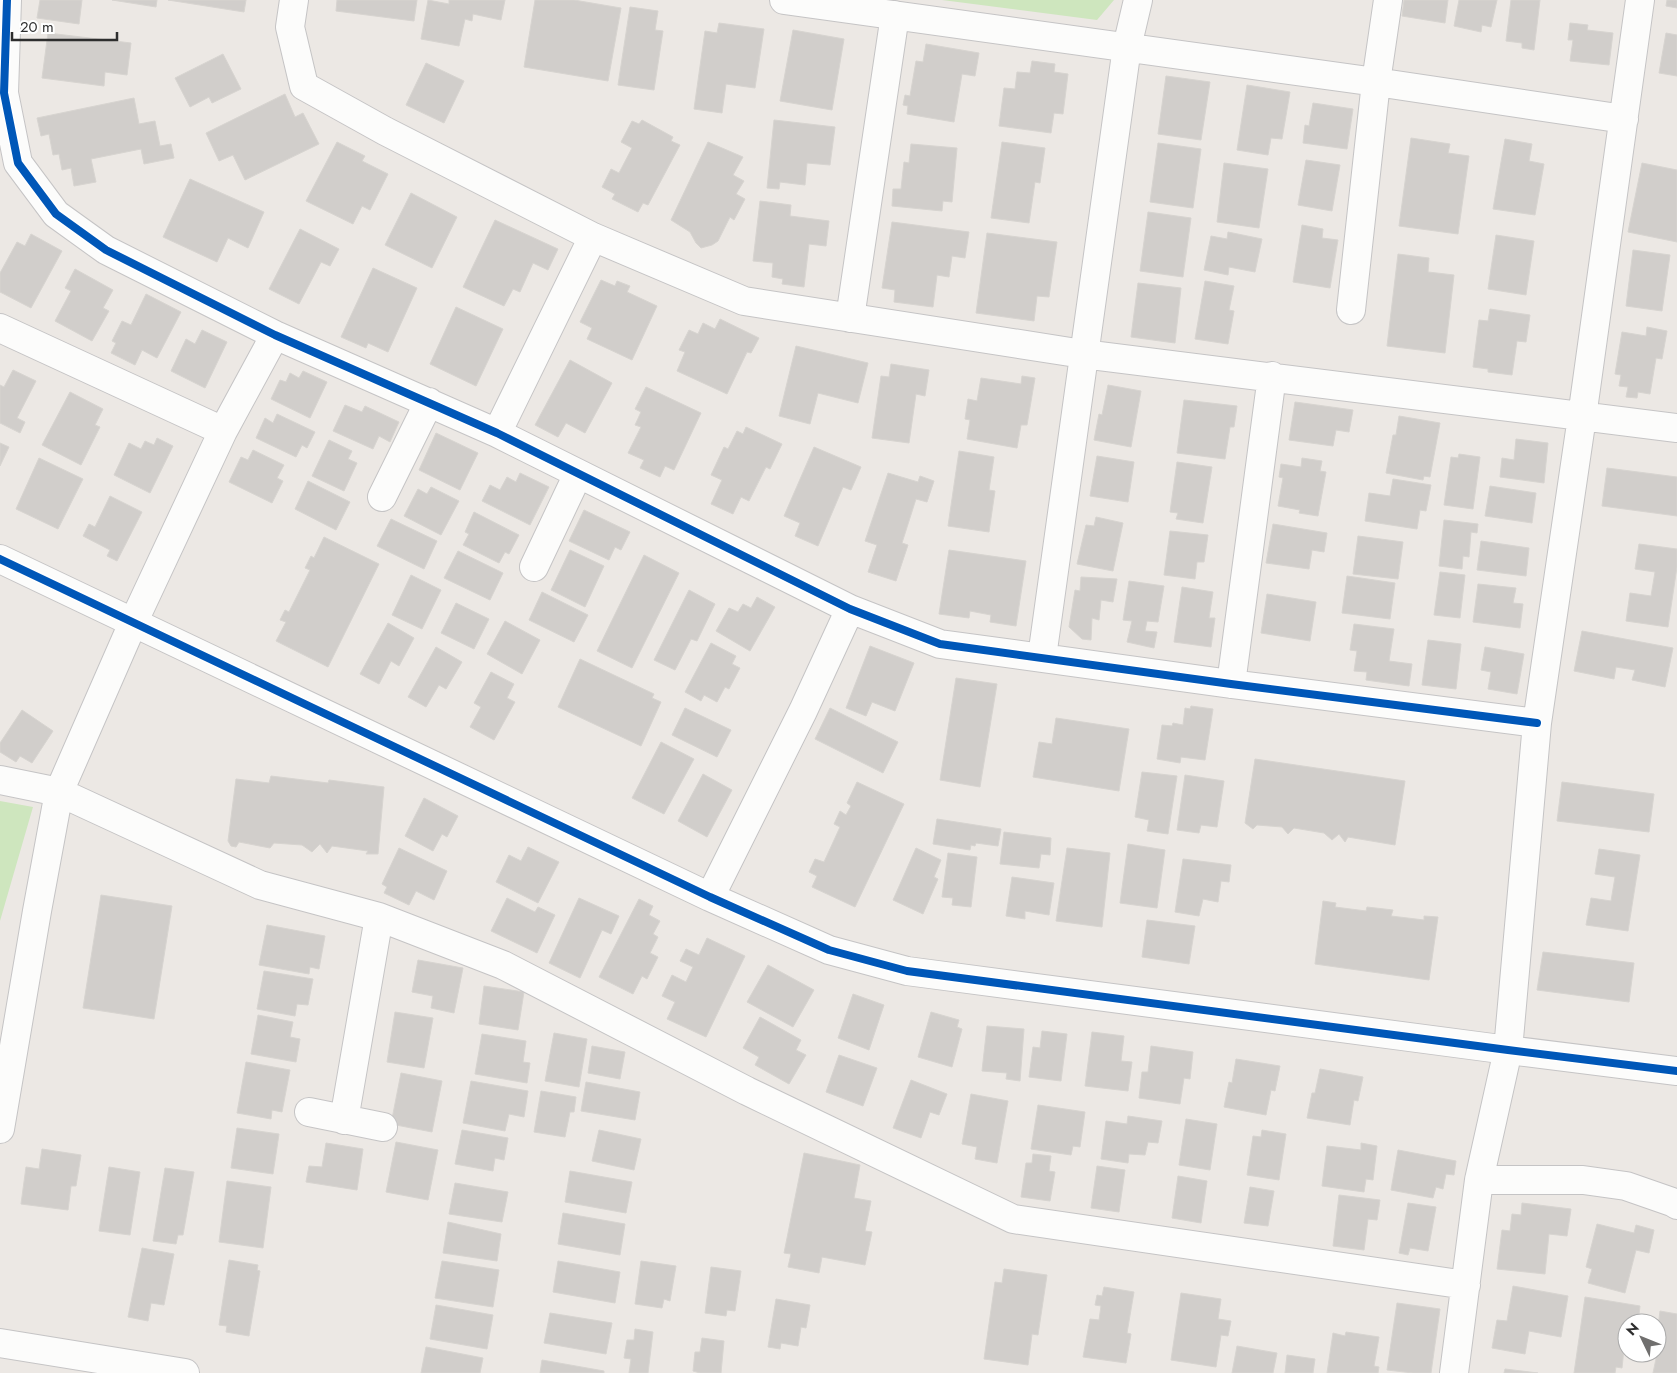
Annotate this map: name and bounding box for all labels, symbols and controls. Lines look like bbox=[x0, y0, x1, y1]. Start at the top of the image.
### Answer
scale bar bbox=[12, 10, 118, 42]
text: 20 m bbox=[20, 16, 54, 38]
north arrow bbox=[1617, 1313, 1667, 1363]
text: N bbox=[1621, 1318, 1644, 1340]

